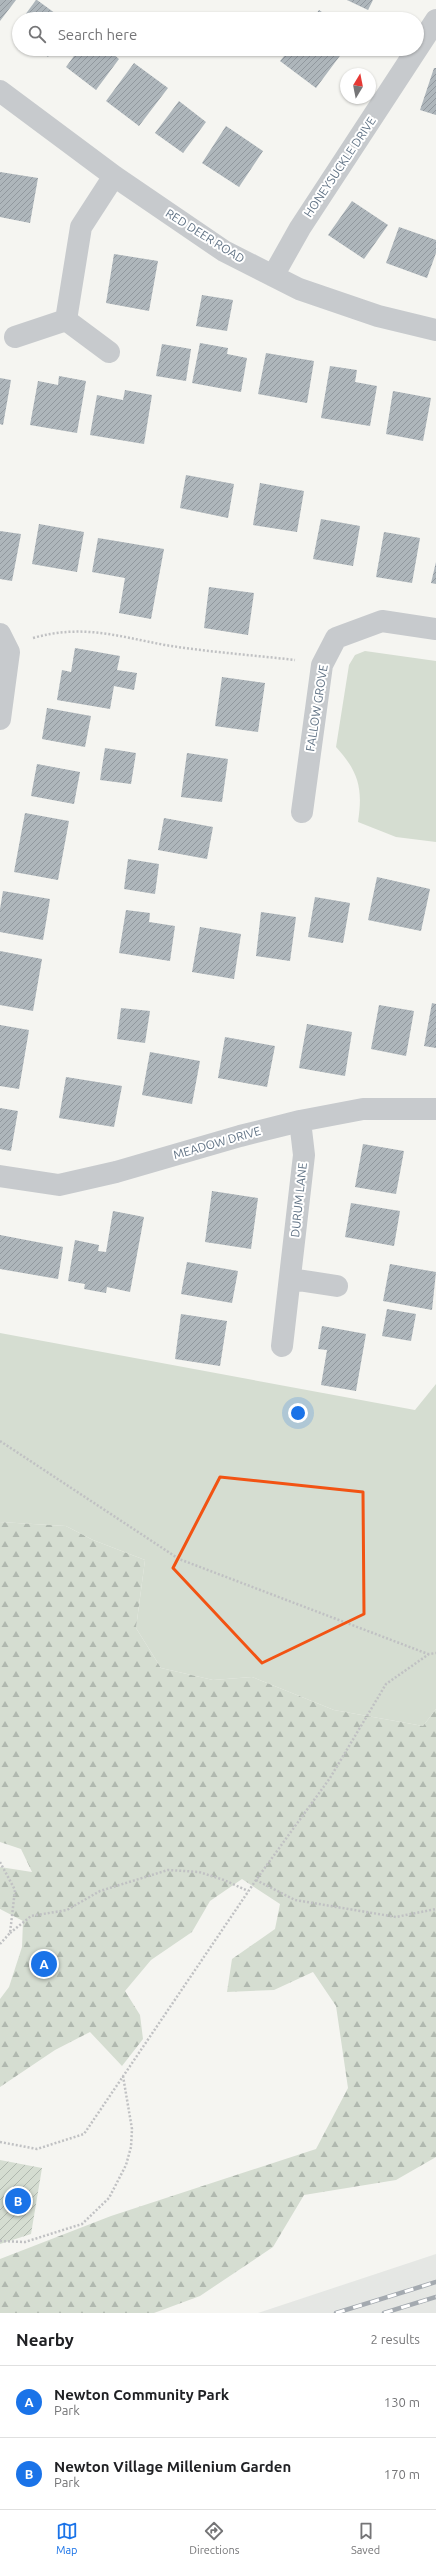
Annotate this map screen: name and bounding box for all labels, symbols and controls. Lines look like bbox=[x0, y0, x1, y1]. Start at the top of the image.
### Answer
search box bbox=[12, 12, 424, 56]
icon: search bbox=[26, 23, 48, 45]
text: Search here bbox=[58, 26, 137, 43]
north arrow bbox=[340, 68, 376, 104]
street label: HONEYSUCKLE DRIVE bbox=[301, 114, 378, 219]
street label: RED DEER ROAD bbox=[163, 206, 247, 265]
street label: FALLOW GROVE bbox=[303, 663, 330, 752]
street label: MEADOW DRIVE bbox=[172, 1124, 262, 1161]
street label: DURUM LANE bbox=[288, 1162, 309, 1238]
your location bbox=[288, 1403, 308, 1423]
pin: A bbox=[31, 1949, 57, 1979]
pin: B bbox=[5, 2186, 31, 2216]
text: Nearby bbox=[16, 2330, 74, 2349]
text: 2 results bbox=[370, 2332, 420, 2346]
text: Newton Community Park bbox=[54, 2386, 229, 2403]
text: A bbox=[24, 2395, 34, 2409]
text: 130 m bbox=[384, 2395, 420, 2409]
text: Park bbox=[54, 2403, 80, 2417]
text: Newton Village Millenium Garden bbox=[54, 2458, 291, 2475]
text: B bbox=[25, 2467, 33, 2481]
text: 170 m bbox=[384, 2467, 420, 2481]
text: Park bbox=[54, 2475, 80, 2489]
tab: Map bbox=[56, 2520, 78, 2556]
tab: Directions bbox=[189, 2520, 239, 2556]
tab: Saved bbox=[351, 2520, 380, 2556]

